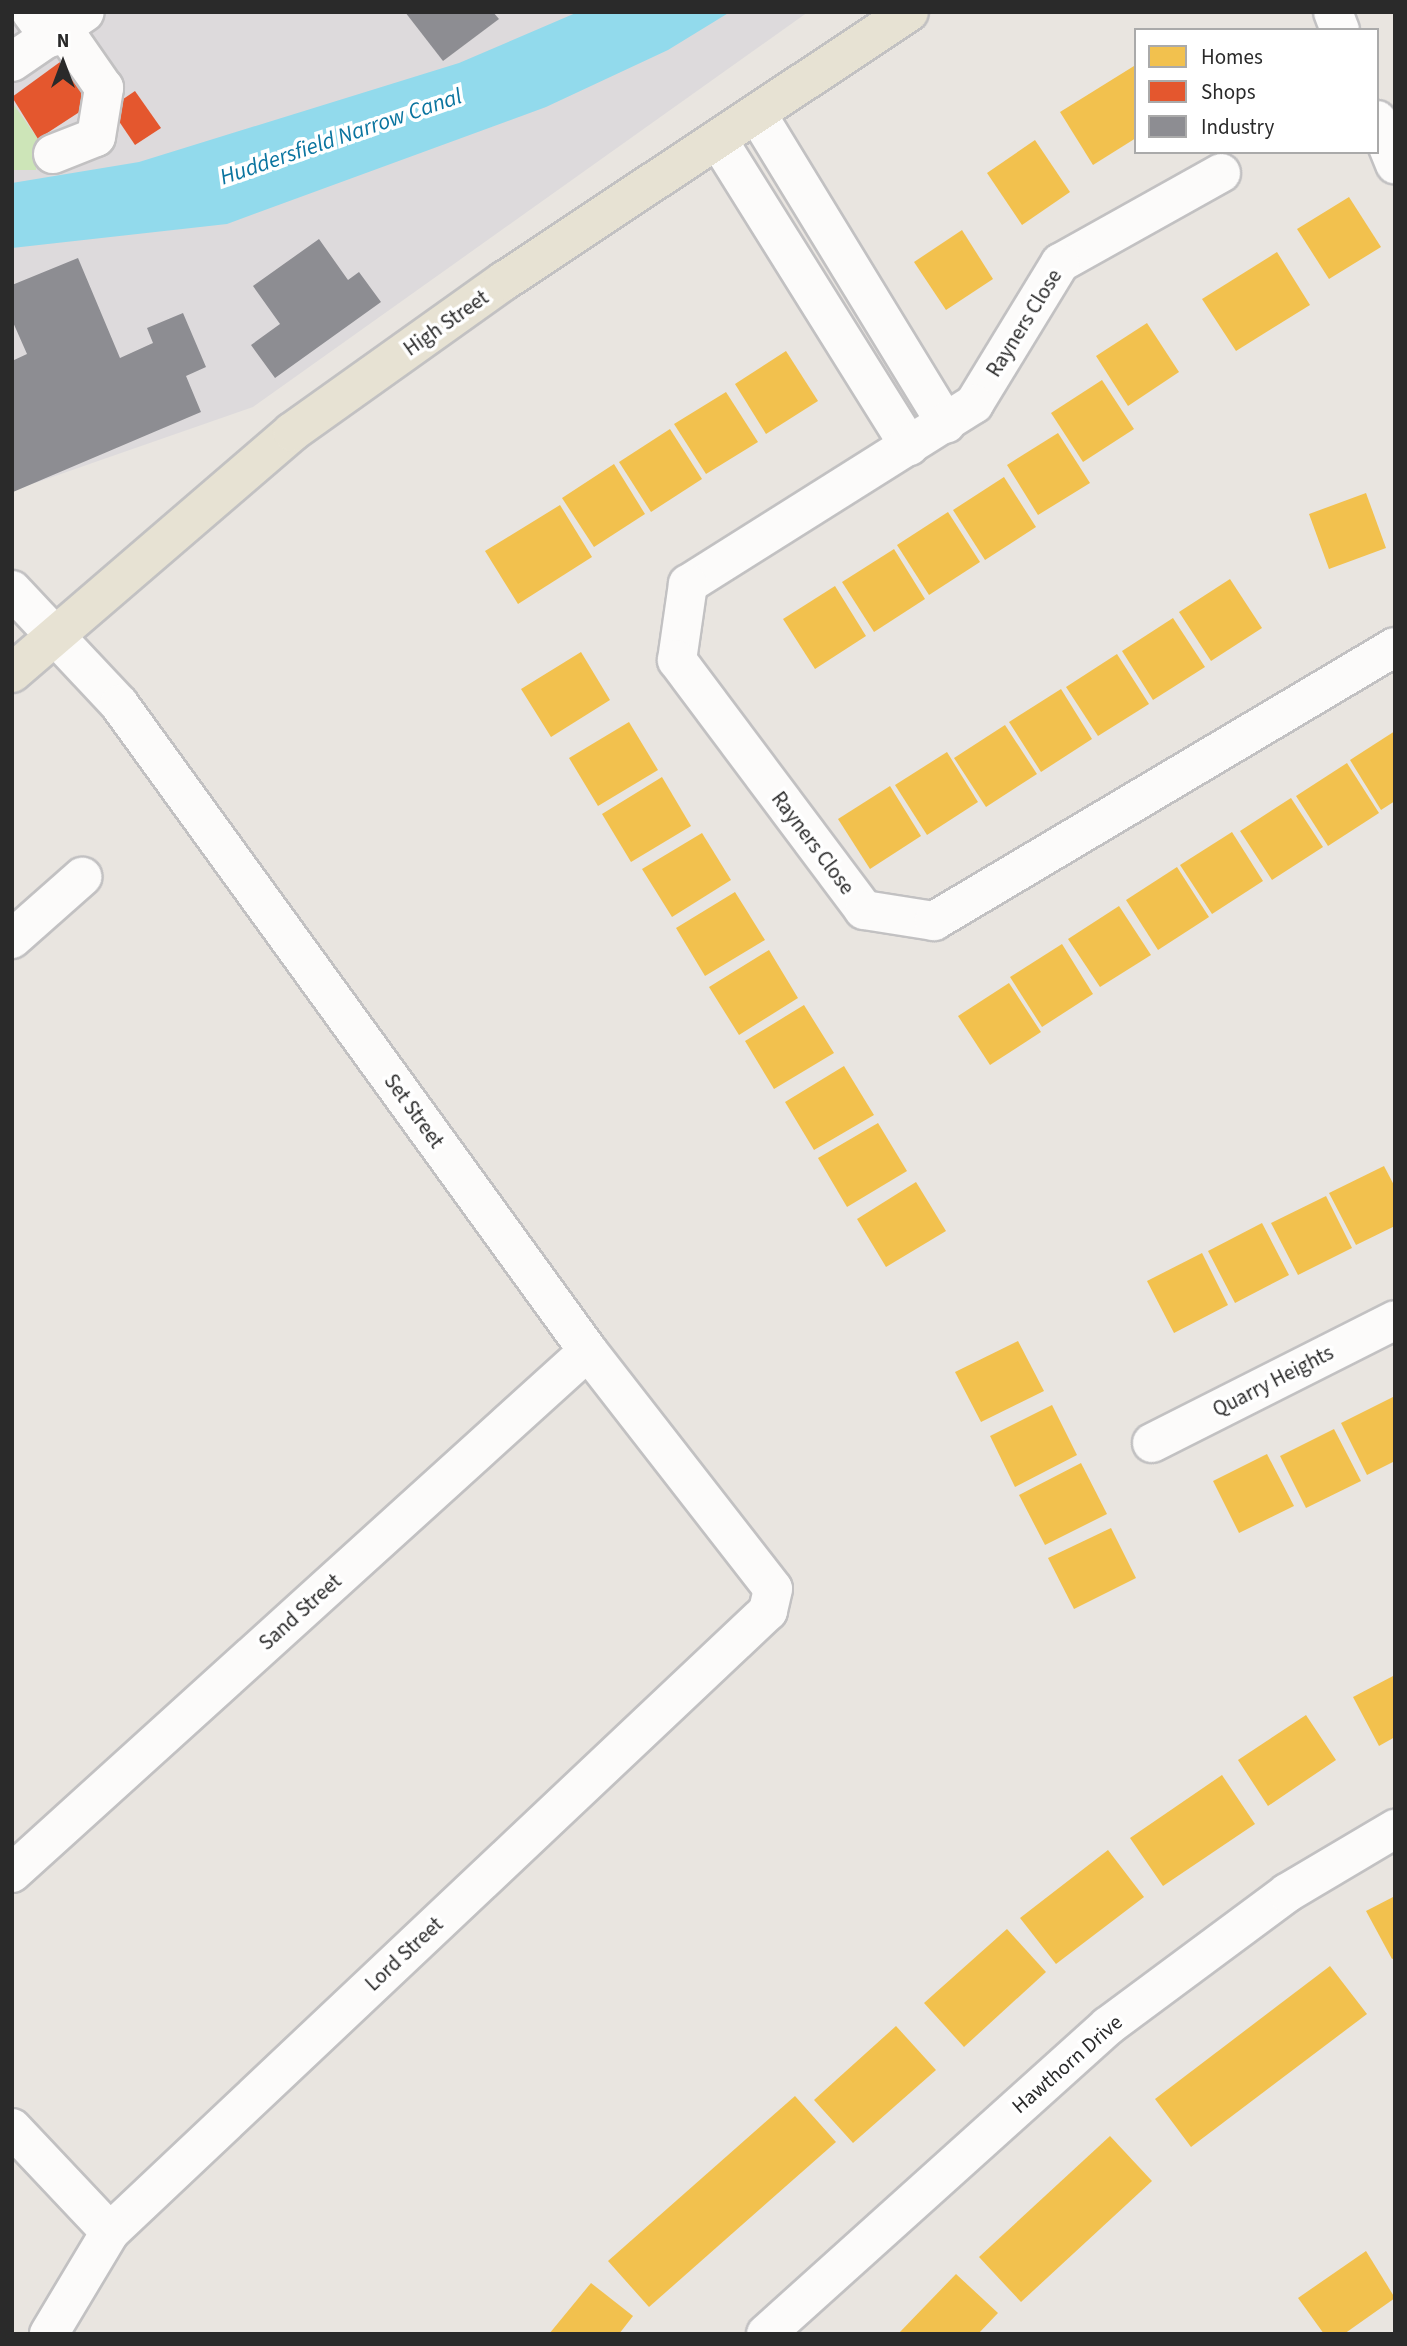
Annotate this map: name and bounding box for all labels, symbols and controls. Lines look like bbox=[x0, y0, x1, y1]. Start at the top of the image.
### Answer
north arrow bbox=[28, 28, 98, 98]
text: N bbox=[57, 28, 69, 55]
legend bbox=[1134, 28, 1379, 154]
text: Homes bbox=[1201, 42, 1263, 72]
text: Shops bbox=[1201, 77, 1255, 107]
water label: Huddersfield Narrow Canal bbox=[216, 83, 466, 191]
text: Industry bbox=[1201, 112, 1274, 142]
street label: Rayners Close bbox=[981, 264, 1067, 382]
street label: High Street bbox=[399, 285, 493, 361]
street label: Rayners Close bbox=[766, 787, 860, 899]
street label: Set Street bbox=[379, 1069, 449, 1153]
street label: Quarry Heights bbox=[1208, 1340, 1338, 1422]
street label: Sand Street bbox=[254, 1569, 346, 1655]
street label: Lord Street bbox=[360, 1912, 448, 1996]
street label: Hawthorn Drive bbox=[1007, 2009, 1127, 2119]

